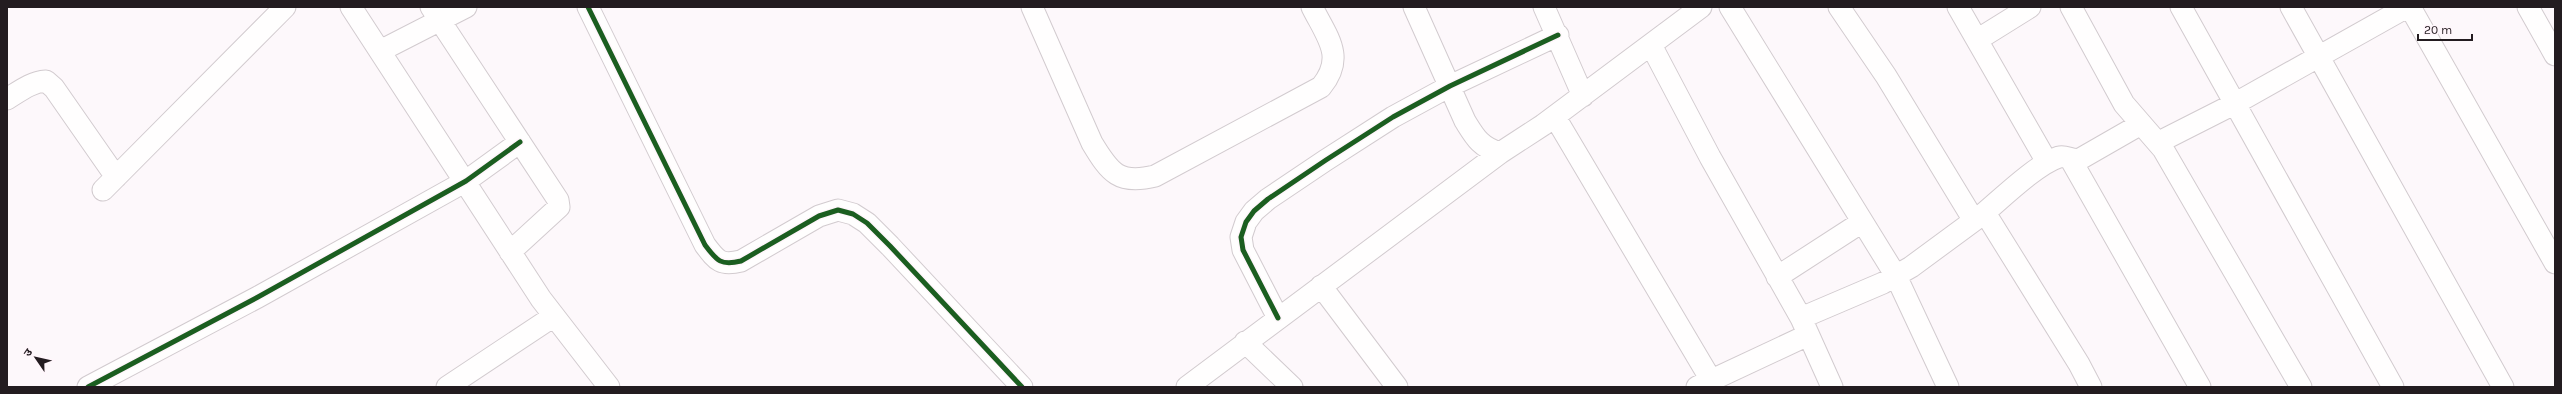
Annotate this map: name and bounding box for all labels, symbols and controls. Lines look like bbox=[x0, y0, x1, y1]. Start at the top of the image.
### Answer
scale bar bbox=[2418, 16, 2472, 42]
text: 20 m bbox=[2424, 23, 2452, 37]
north arrow bbox=[16, 338, 56, 378]
text: उ bbox=[21, 346, 36, 359]

